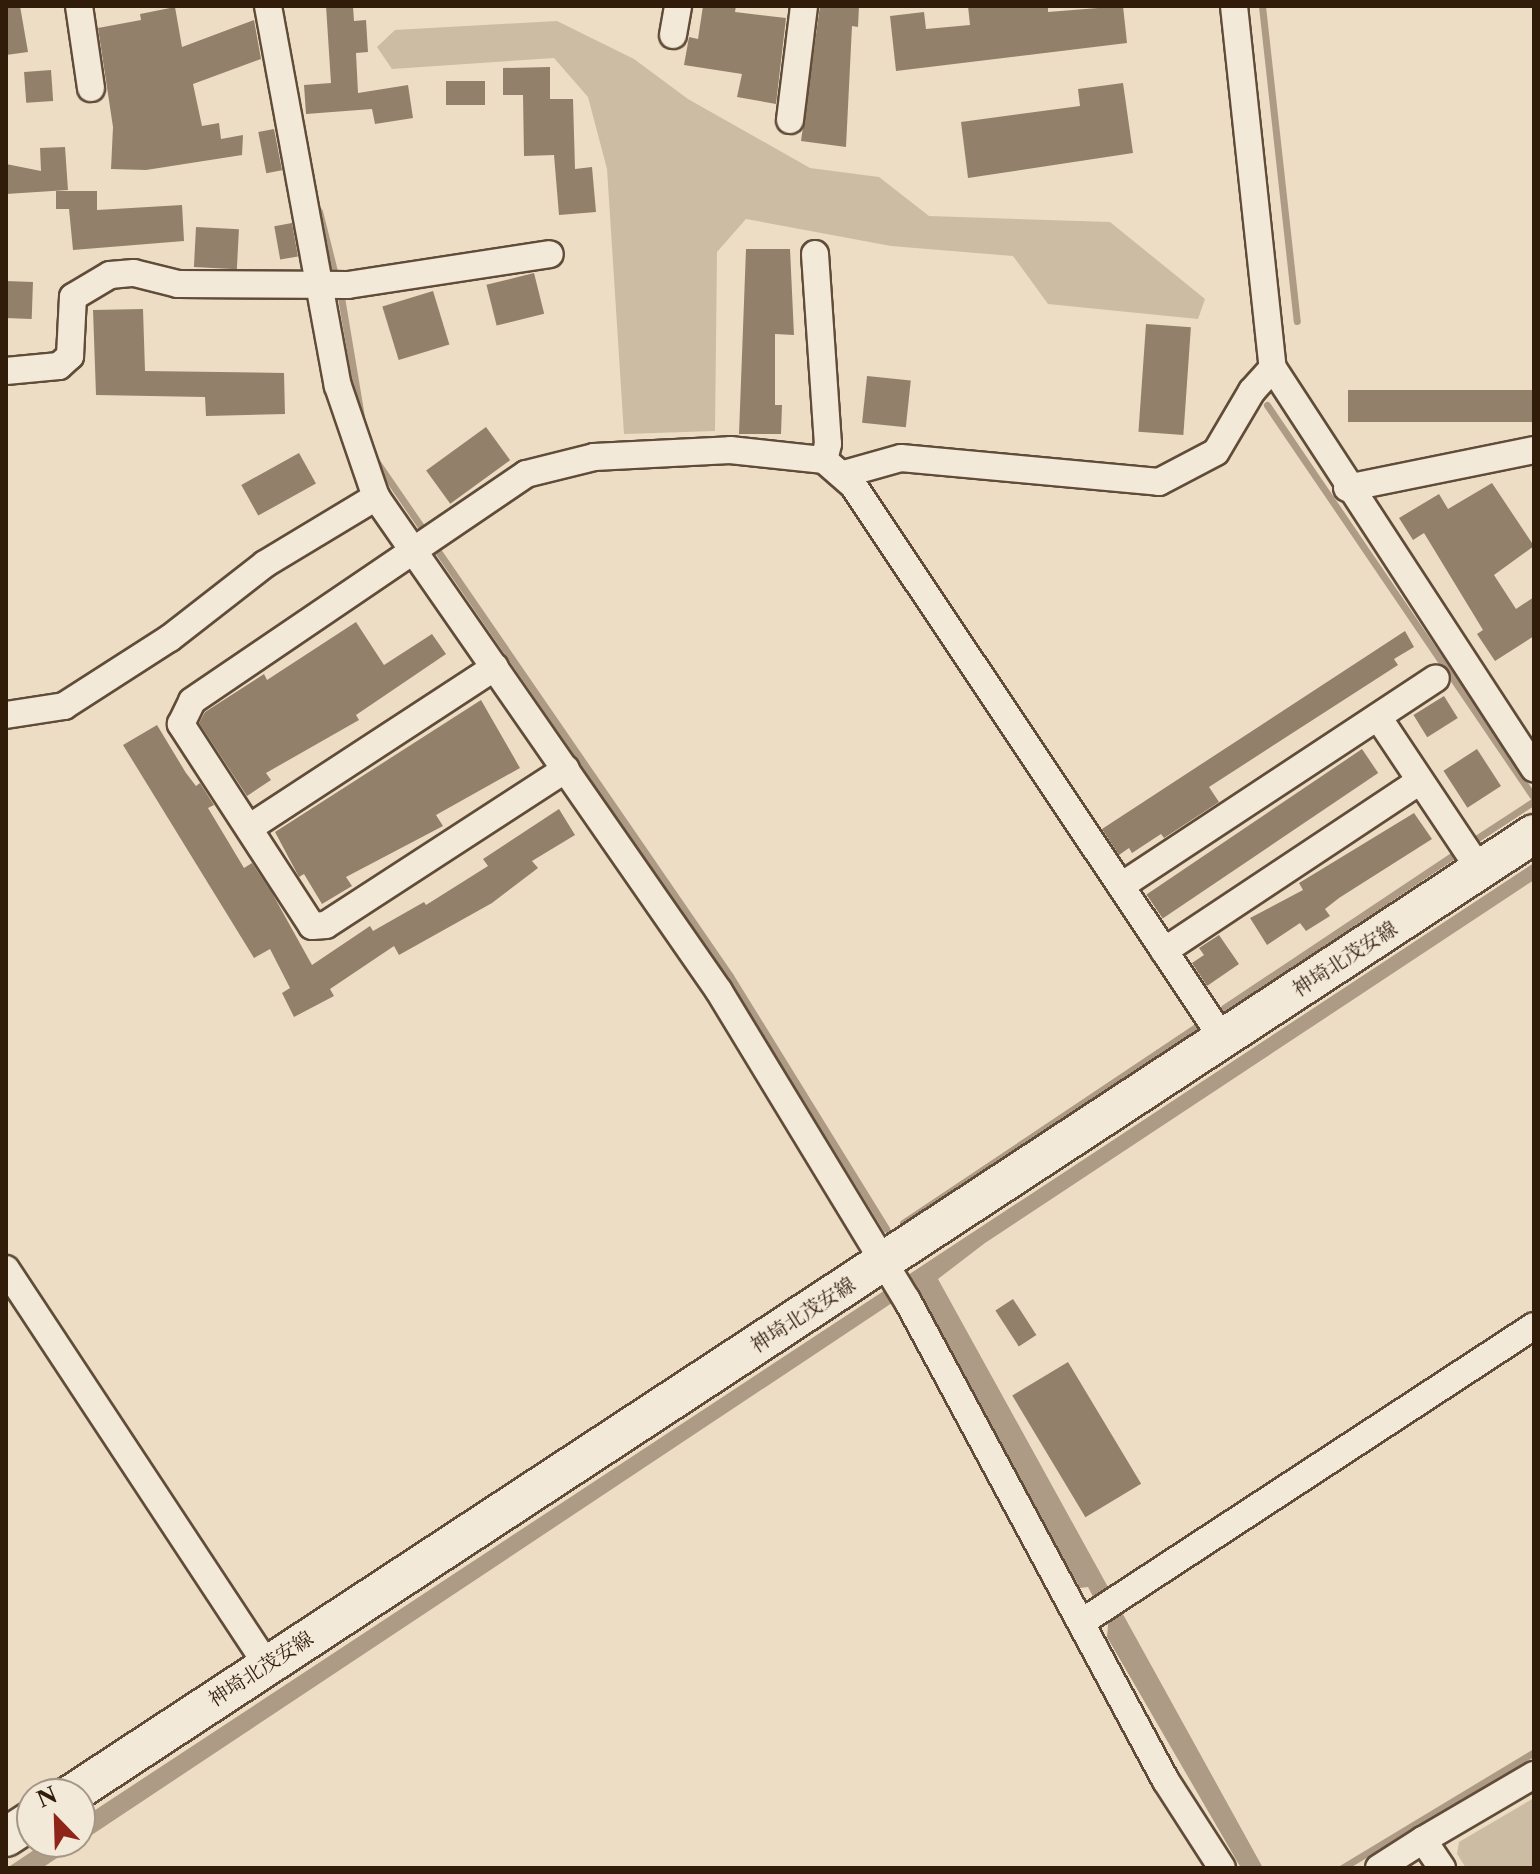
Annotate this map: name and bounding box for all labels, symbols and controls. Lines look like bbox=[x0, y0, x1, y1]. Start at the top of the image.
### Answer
street label: 神埼北茂安線 bbox=[1288, 916, 1402, 1002]
street label: 神埼北茂安線 bbox=[746, 1272, 860, 1358]
street label: 神埼北茂安線 bbox=[204, 1626, 318, 1712]
north arrow bbox=[16, 1778, 96, 1858]
text: N bbox=[33, 1781, 61, 1813]

